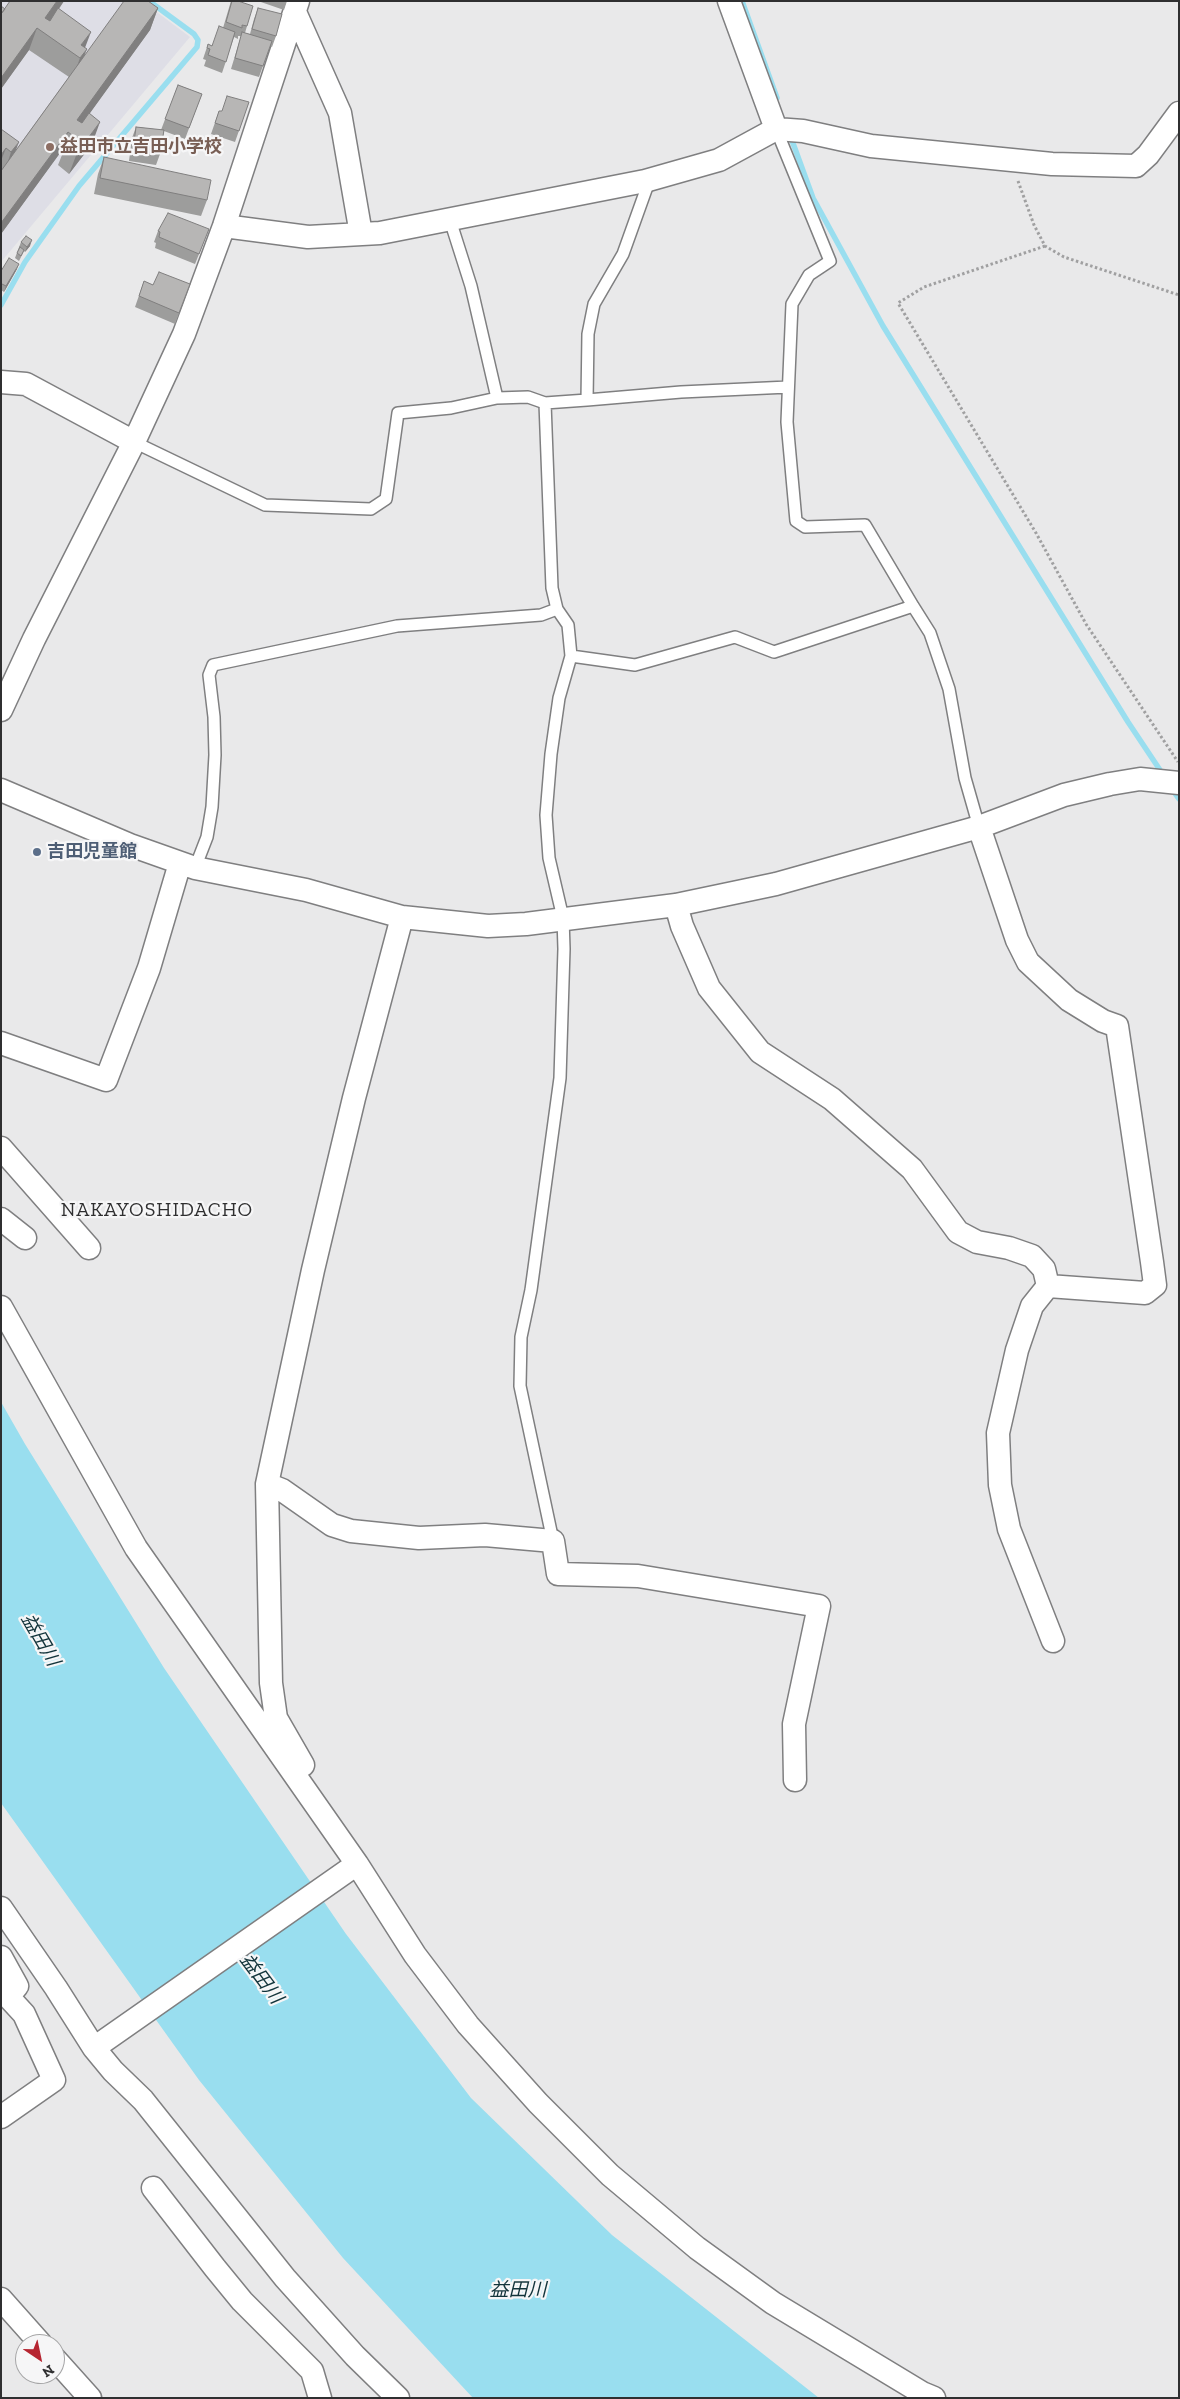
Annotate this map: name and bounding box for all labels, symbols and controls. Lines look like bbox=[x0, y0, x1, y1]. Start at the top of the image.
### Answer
place label: 益田市立吉田小学校 bbox=[60, 136, 222, 158]
marker: 益田市立吉田小学校 bbox=[44, 141, 56, 153]
place label: 吉田児童館 bbox=[47, 841, 137, 863]
marker: 吉田児童館 bbox=[31, 846, 43, 858]
district label: NAKAYOSHIDACHO bbox=[59, 1198, 255, 1222]
water label: 益田川 bbox=[16, 1610, 64, 1670]
water label: 益田川 bbox=[235, 1949, 287, 2009]
water label: 益田川 bbox=[490, 2280, 546, 2302]
north arrow bbox=[15, 2334, 65, 2384]
text: N bbox=[39, 2361, 57, 2381]

